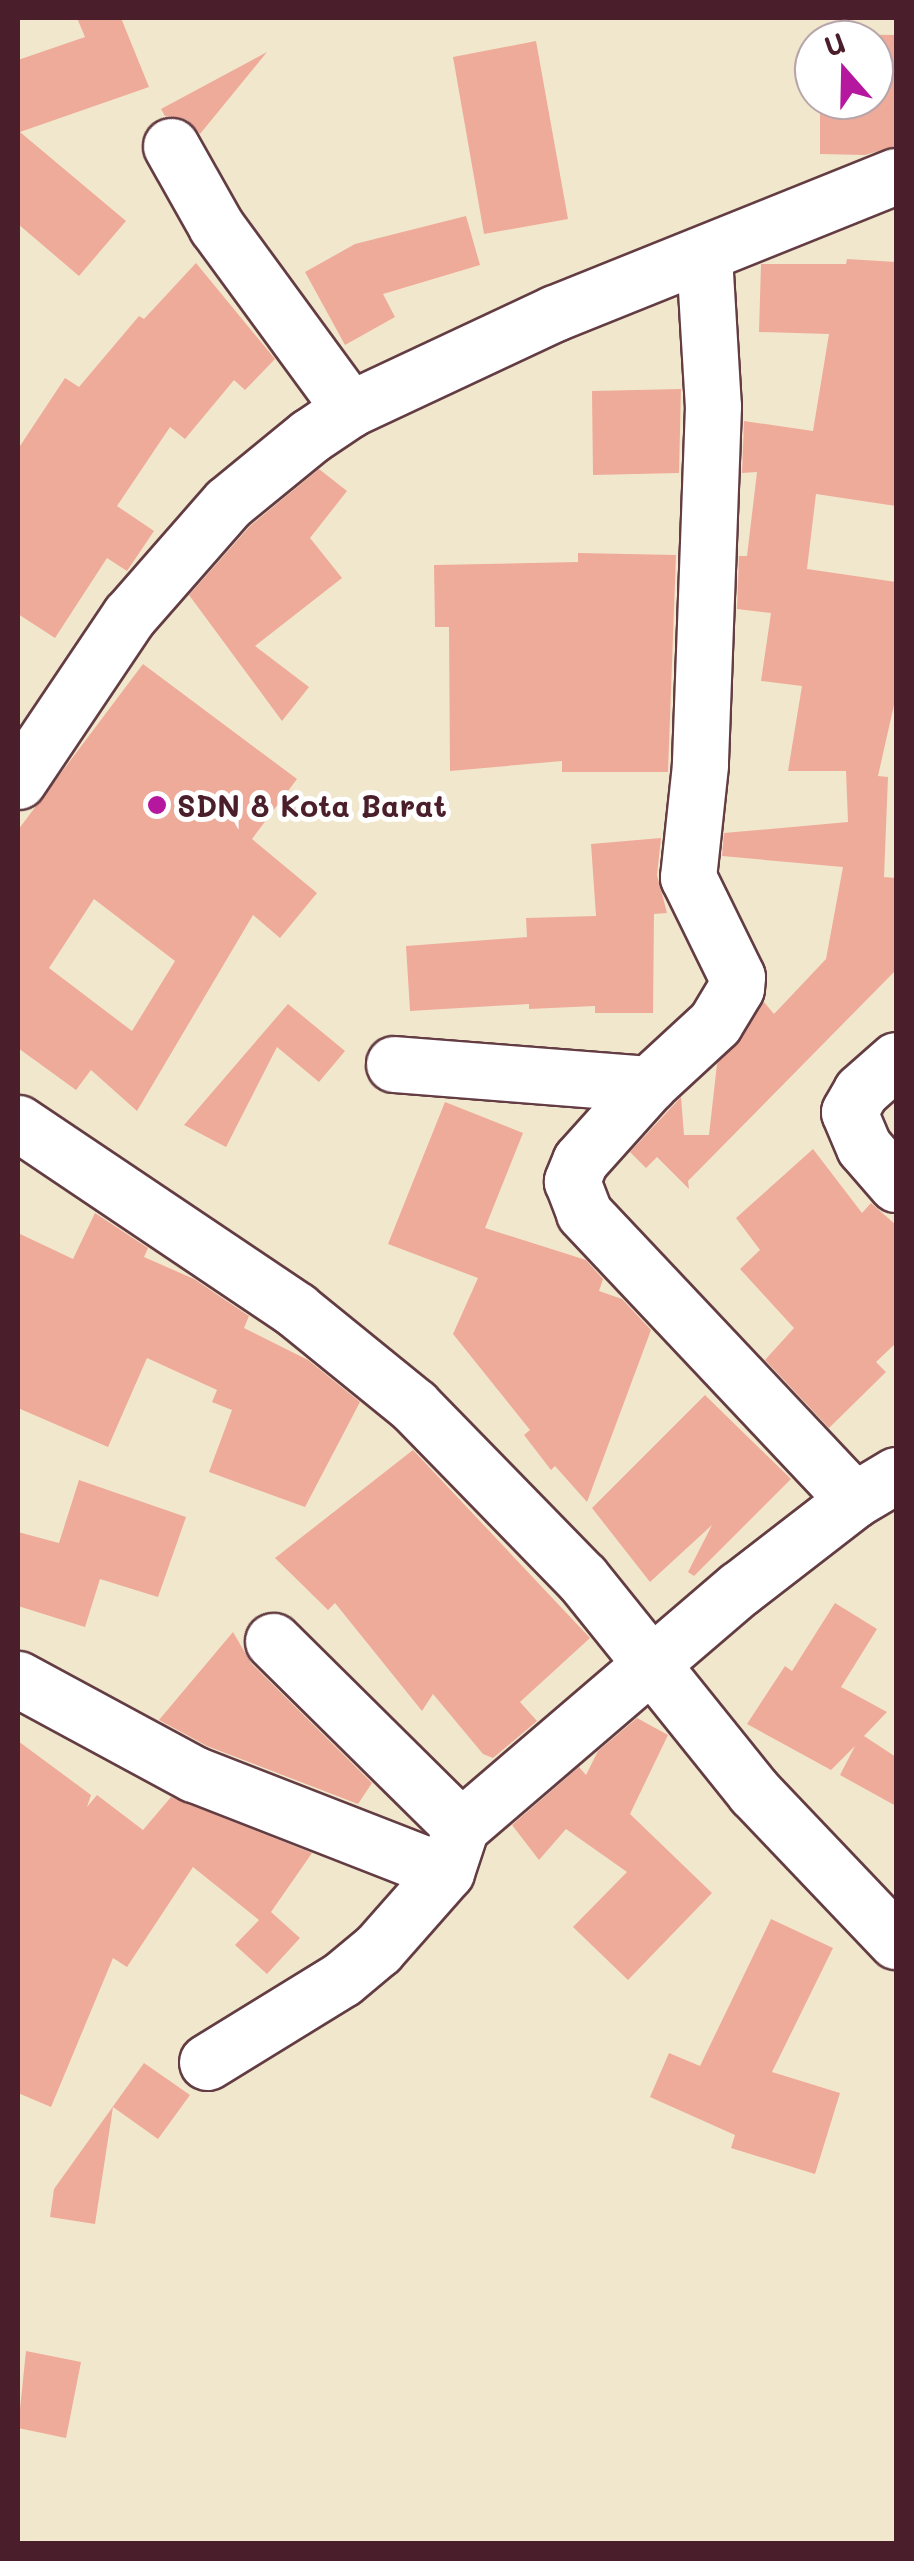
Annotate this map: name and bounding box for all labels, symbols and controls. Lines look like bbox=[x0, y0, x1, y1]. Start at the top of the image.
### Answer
north arrow bbox=[794, 20, 894, 120]
text: U bbox=[819, 23, 850, 64]
place label: SDN 8 Kota Barat bbox=[177, 787, 447, 823]
marker: SDN 8 Kota Barat bbox=[146, 794, 168, 816]

